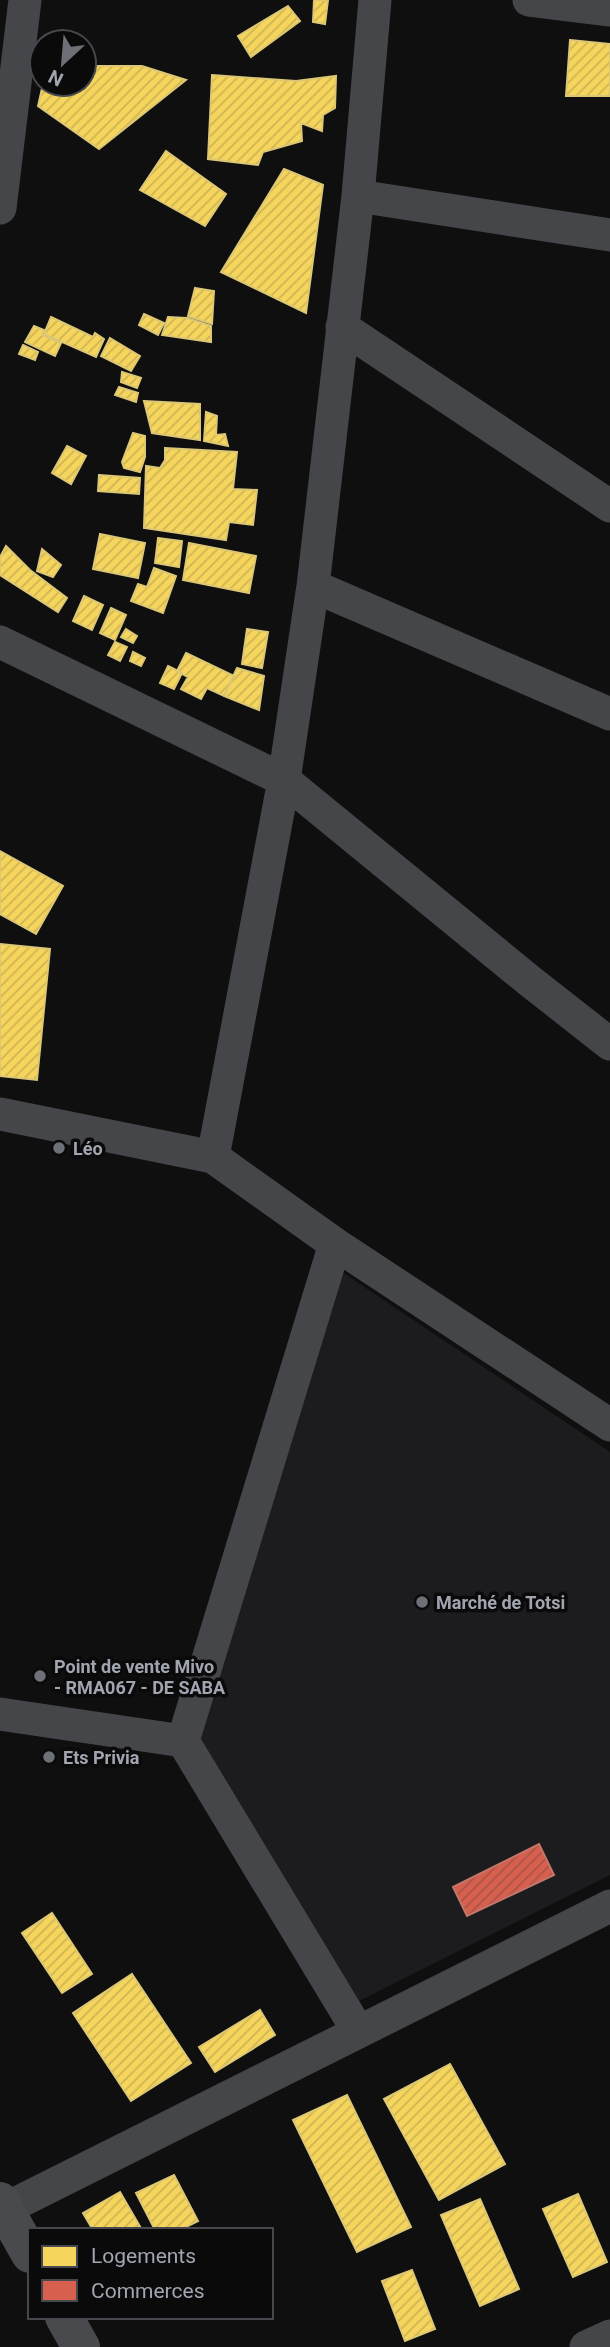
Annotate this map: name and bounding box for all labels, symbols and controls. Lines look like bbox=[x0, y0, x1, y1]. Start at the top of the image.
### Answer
north arrow bbox=[28, 28, 98, 98]
text: N bbox=[45, 65, 67, 91]
place label: Léo bbox=[73, 1138, 103, 1159]
marker: Léo bbox=[51, 1140, 67, 1156]
place label: Marché de Totsi bbox=[436, 1592, 565, 1613]
marker: Marché de Totsi bbox=[414, 1594, 430, 1610]
place label: Point de vente Mivo - RMA067 - DE SABA bbox=[54, 1656, 226, 1698]
marker: Point de vente Mivo - RMA067 - DE SABA bbox=[32, 1668, 48, 1684]
place label: Ets Privia bbox=[63, 1747, 140, 1768]
marker: Ets Privia bbox=[41, 1749, 57, 1765]
legend bbox=[28, 2228, 273, 2319]
text: Logements bbox=[91, 2244, 196, 2268]
text: Commerces bbox=[91, 2279, 205, 2303]

